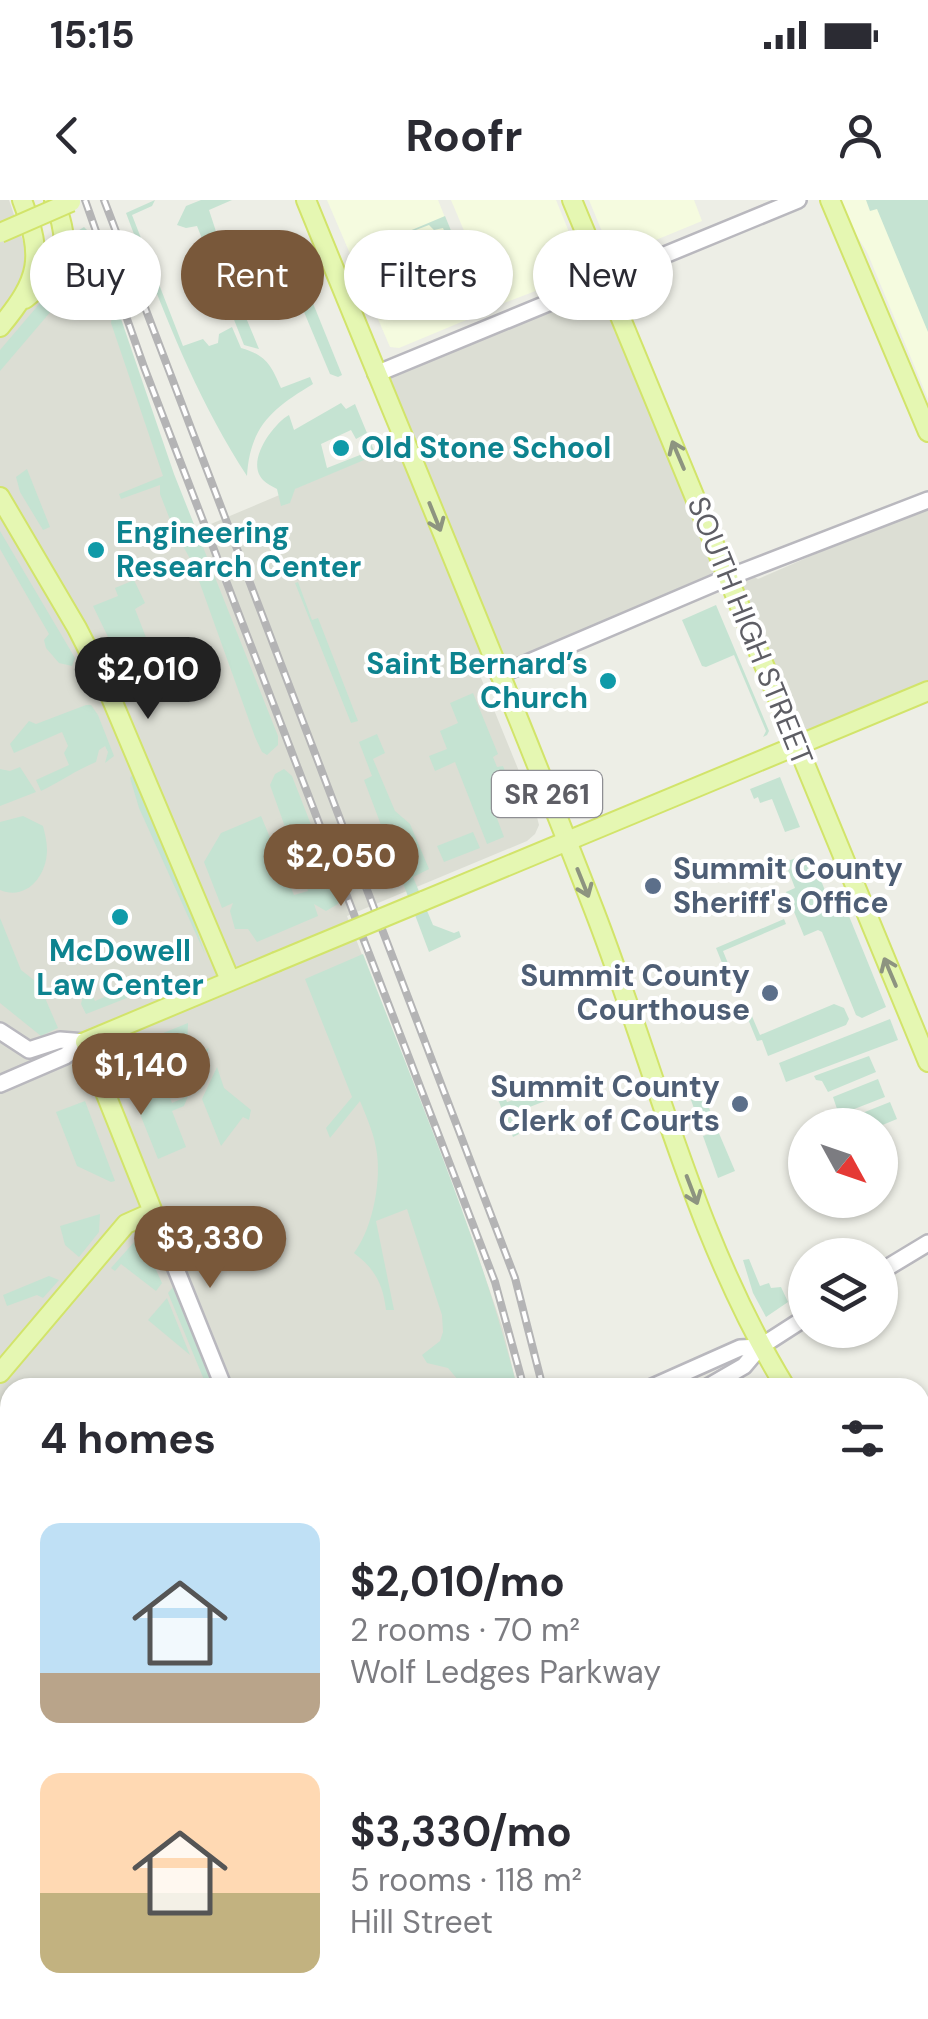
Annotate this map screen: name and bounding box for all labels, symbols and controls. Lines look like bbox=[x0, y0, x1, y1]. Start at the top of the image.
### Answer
text: 15:15 bbox=[50, 10, 135, 60]
text: Roofr bbox=[405, 106, 523, 165]
icon: back bbox=[40, 108, 95, 163]
icon: person bbox=[833, 108, 888, 163]
chip: Buy bbox=[30, 230, 161, 320]
chip: Rent bbox=[181, 230, 324, 320]
chip: Filters bbox=[344, 230, 513, 320]
chip: New bbox=[533, 230, 673, 320]
place label: Old Stone School bbox=[361, 428, 611, 467]
marker: Old Stone School bbox=[330, 437, 352, 459]
one-way arrow bbox=[668, 440, 686, 471]
street label: SOUTH HIGH STREET bbox=[679, 491, 822, 771]
one-way arrow bbox=[427, 501, 445, 532]
place label: Engineering Research Center bbox=[116, 513, 361, 586]
marker: Engineering Research Center bbox=[85, 539, 107, 561]
pin: $2,010 bbox=[67, 637, 229, 722]
place label: Saint Bernard’s Church bbox=[366, 644, 588, 717]
text: $2,010 bbox=[97, 648, 199, 690]
marker: Saint Bernard’s Church bbox=[597, 670, 619, 692]
road number: SR 261 bbox=[492, 771, 602, 817]
pin: $2,050 bbox=[260, 824, 422, 909]
text: $2,050 bbox=[286, 835, 396, 877]
place label: Summit County Sheriff's Office bbox=[673, 849, 903, 922]
one-way arrow bbox=[576, 868, 594, 898]
marker: Summit County Sheriff's Office bbox=[642, 875, 664, 897]
marker: McDowell Law Center bbox=[109, 906, 131, 928]
place label: McDowell Law Center bbox=[36, 931, 204, 1004]
place label: Summit County Courthouse bbox=[520, 956, 750, 1029]
one-way arrow bbox=[880, 958, 898, 988]
marker: Summit County Courthouse bbox=[759, 982, 781, 1004]
pin: $1,140 bbox=[60, 1033, 222, 1118]
text: $1,140 bbox=[94, 1044, 188, 1086]
place label: Summit County Clerk of Courts bbox=[490, 1067, 720, 1140]
marker: Summit County Clerk of Courts bbox=[729, 1093, 751, 1115]
north arrow bbox=[788, 1108, 898, 1218]
map controls bbox=[788, 1108, 898, 1348]
one-way arrow bbox=[684, 1174, 702, 1204]
pin: $3,330 bbox=[129, 1206, 291, 1291]
text: $3,330 bbox=[156, 1217, 264, 1259]
button: layers bbox=[788, 1238, 898, 1348]
text: 4 homes bbox=[40, 1411, 216, 1466]
icon: filters bbox=[835, 1411, 890, 1466]
text: $2,010/mo bbox=[350, 1554, 565, 1609]
icon: home bbox=[120, 1563, 240, 1683]
text: 2 rooms · 70 m² bbox=[350, 1609, 580, 1651]
text: Wolf Ledges Parkway bbox=[350, 1651, 661, 1693]
text: $3,330/mo bbox=[350, 1804, 572, 1859]
icon: home bbox=[120, 1813, 240, 1933]
text: 5 rooms · 118 m² bbox=[350, 1859, 582, 1901]
text: Hill Street bbox=[350, 1901, 493, 1943]

